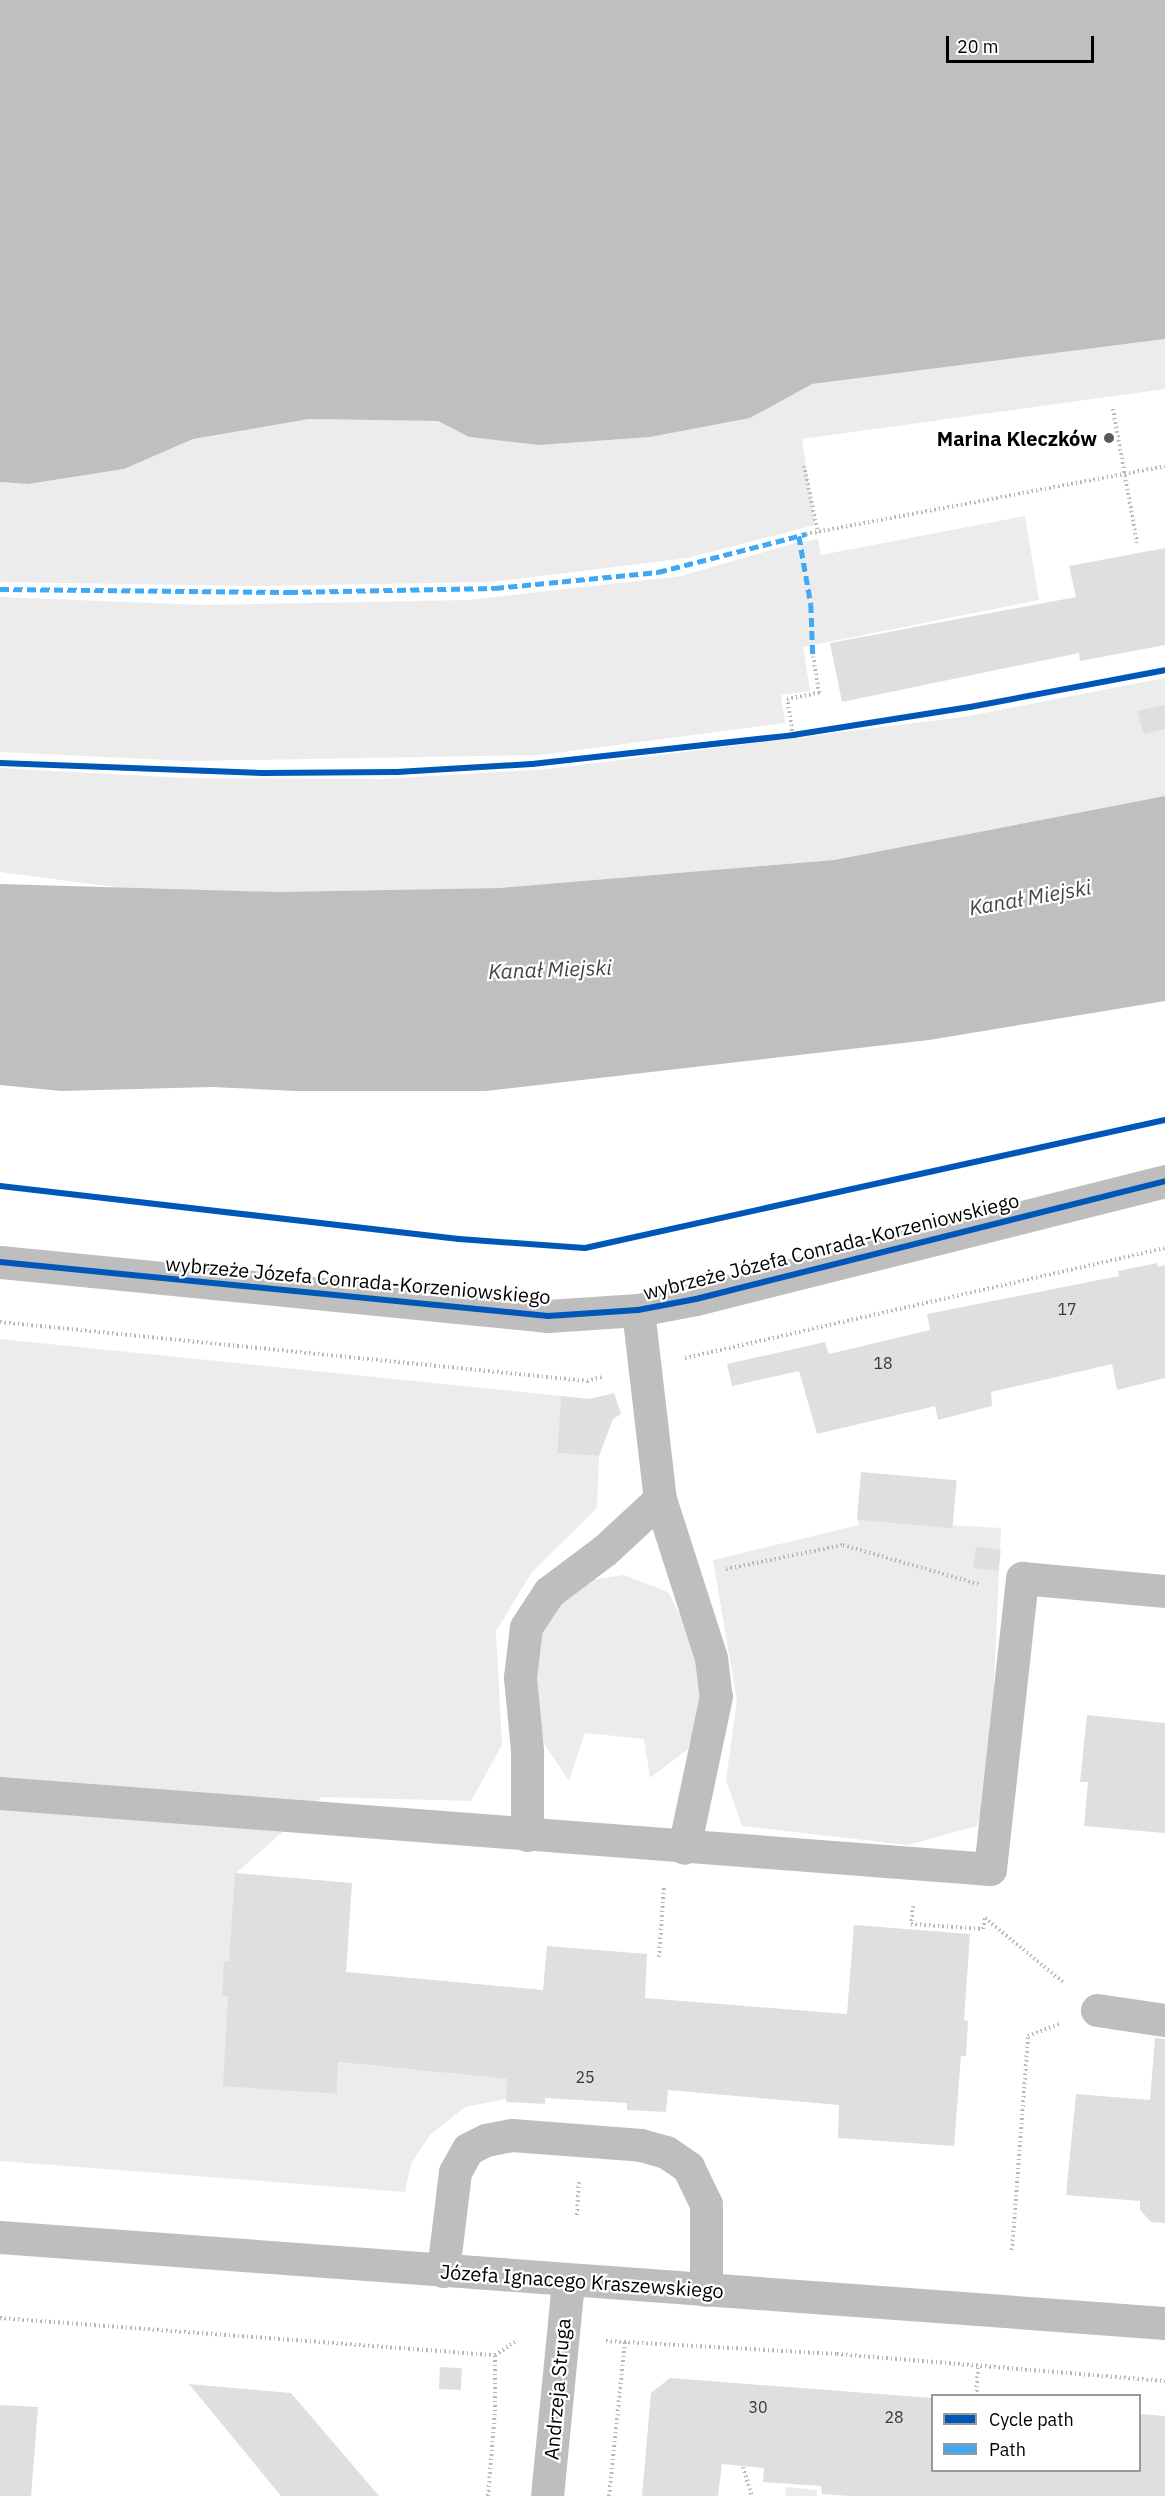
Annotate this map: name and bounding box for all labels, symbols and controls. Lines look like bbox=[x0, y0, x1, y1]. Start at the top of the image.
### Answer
scale bar bbox=[949, 24, 1098, 62]
text: 20 m bbox=[957, 35, 999, 58]
place label: Marina Kleczków bbox=[937, 426, 1097, 450]
marker: Marina Kleczków bbox=[1102, 431, 1116, 445]
water label: Kanał Miejski bbox=[967, 874, 1093, 920]
water label: Kanał Miejski bbox=[488, 954, 612, 984]
street label: wybrzeże Józefa Conrada-Korzeniowskiego bbox=[640, 1188, 1022, 1304]
street label: wybrzeże Józefa Conrada-Korzeniowskiego bbox=[164, 1251, 552, 1309]
house number: 17 bbox=[1057, 1299, 1077, 1319]
house number: 18 bbox=[873, 1353, 893, 1373]
house number: 25 bbox=[575, 2067, 595, 2087]
street label: Józefa Ignacego Kraszewskiego bbox=[439, 2259, 725, 2303]
street label: Andrzeja Struga bbox=[539, 2317, 575, 2461]
legend bbox=[931, 2394, 1141, 2472]
house number: 30 bbox=[748, 2397, 768, 2417]
house number: 28 bbox=[884, 2407, 904, 2427]
text: Cycle path bbox=[989, 2408, 1074, 2431]
text: Path bbox=[989, 2438, 1026, 2461]

